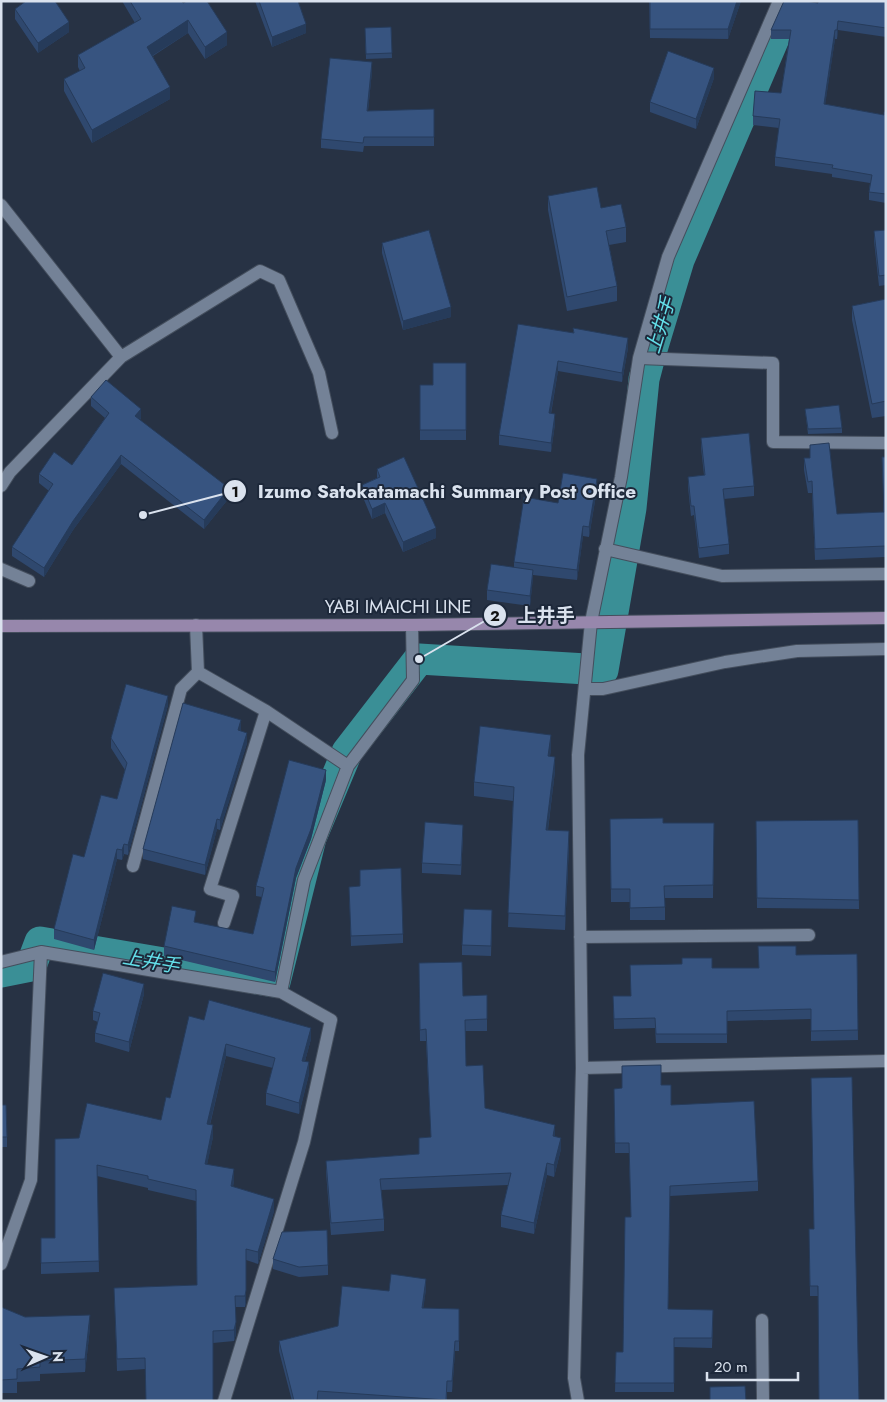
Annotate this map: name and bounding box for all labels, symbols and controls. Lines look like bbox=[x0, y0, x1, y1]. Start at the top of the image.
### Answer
water label: 上井手 bbox=[639, 293, 682, 356]
callout: Izumo Satokatamachi Summary Post Office bbox=[223, 474, 646, 508]
text: Izumo Satokatamachi Summary Post Office bbox=[258, 478, 636, 505]
text: 1 bbox=[231, 481, 239, 503]
street label: YABI IMAICHI LINE bbox=[325, 594, 471, 620]
callout: 上井手 bbox=[483, 598, 585, 632]
text: 上井手 bbox=[517, 602, 575, 629]
text: 2 bbox=[490, 605, 500, 627]
water label: 上井手 bbox=[120, 943, 182, 980]
north arrow bbox=[20, 1332, 70, 1382]
scale bar bbox=[707, 1350, 798, 1382]
text: N bbox=[48, 1351, 68, 1362]
text: 20 m bbox=[714, 1356, 748, 1378]

